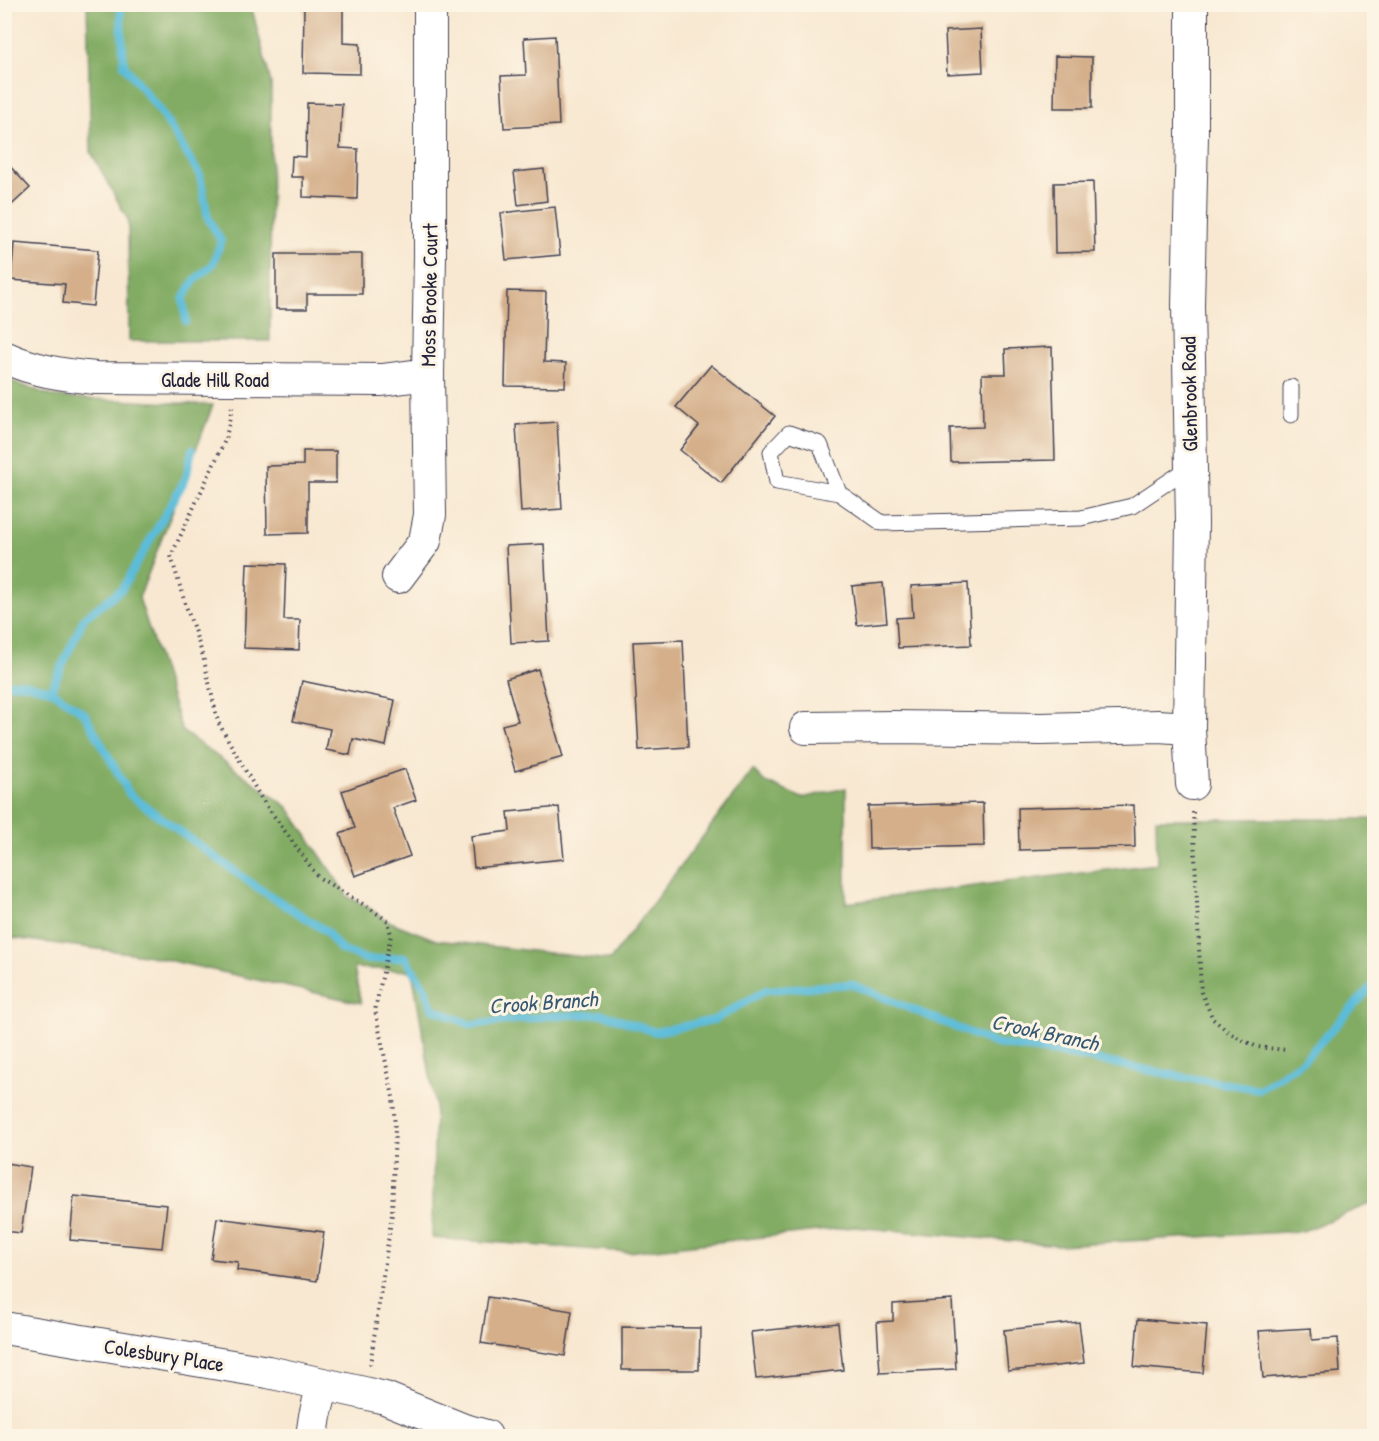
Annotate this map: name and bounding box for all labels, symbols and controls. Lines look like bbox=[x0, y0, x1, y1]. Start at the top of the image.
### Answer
street label: Moss Brooke Court bbox=[413, 222, 445, 367]
street label: Glenbrook Road bbox=[1173, 336, 1205, 452]
street label: Glade Hill Road bbox=[161, 365, 269, 394]
water label: Crook Branch bbox=[488, 983, 600, 1021]
water label: Crook Branch bbox=[989, 1006, 1103, 1058]
street label: Colesbury Place bbox=[102, 1331, 226, 1379]

